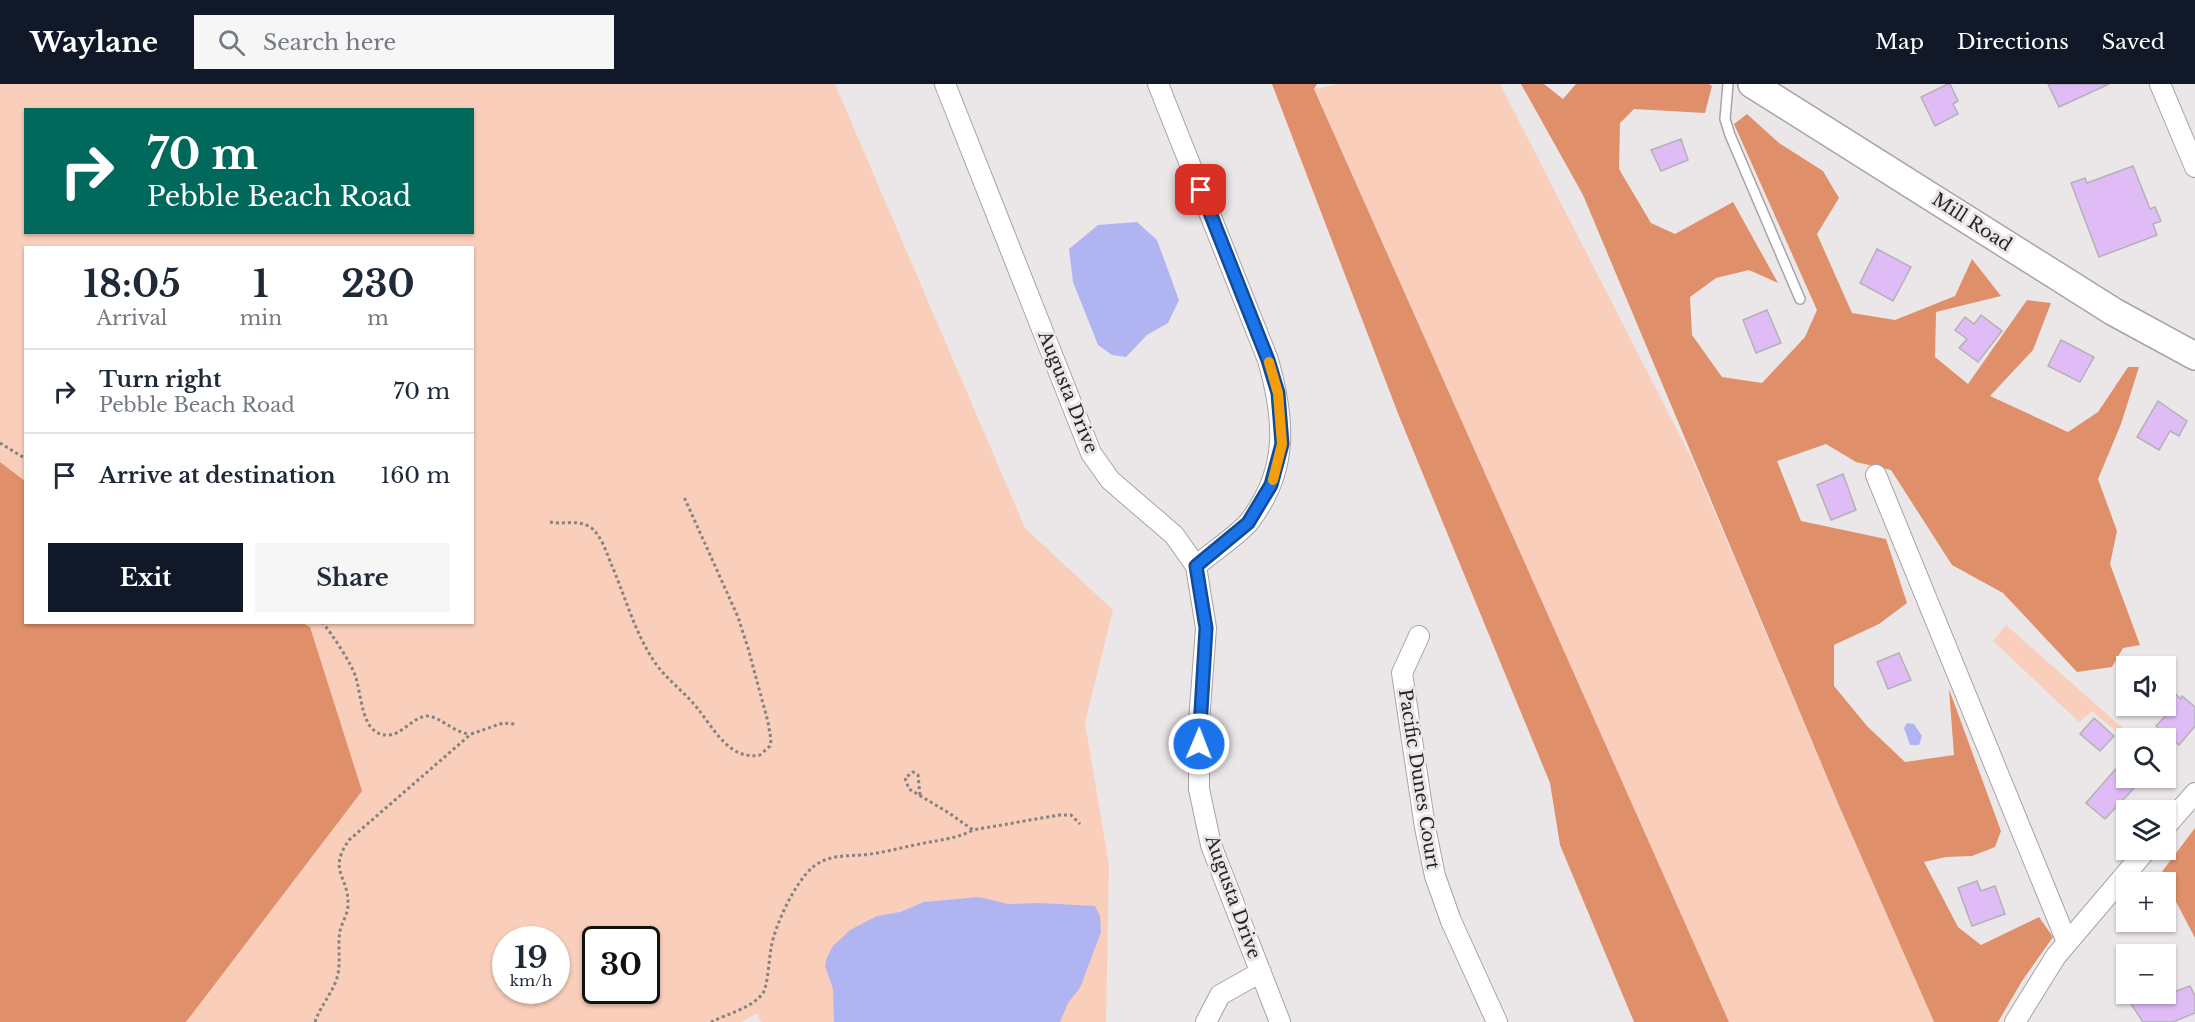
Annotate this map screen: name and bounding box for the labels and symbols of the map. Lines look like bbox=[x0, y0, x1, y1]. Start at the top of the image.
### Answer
pin bbox=[1175, 164, 1226, 215]
street label: Mill Road bbox=[1928, 188, 2016, 256]
street label: Augusta Drive bbox=[1033, 327, 1103, 456]
street label: Pacific Dunes Court bbox=[1394, 687, 1444, 871]
position arrow bbox=[1167, 712, 1231, 776]
street label: Augusta Drive bbox=[1200, 831, 1266, 962]
speed limit sign: 30 bbox=[582, 926, 660, 1004]

